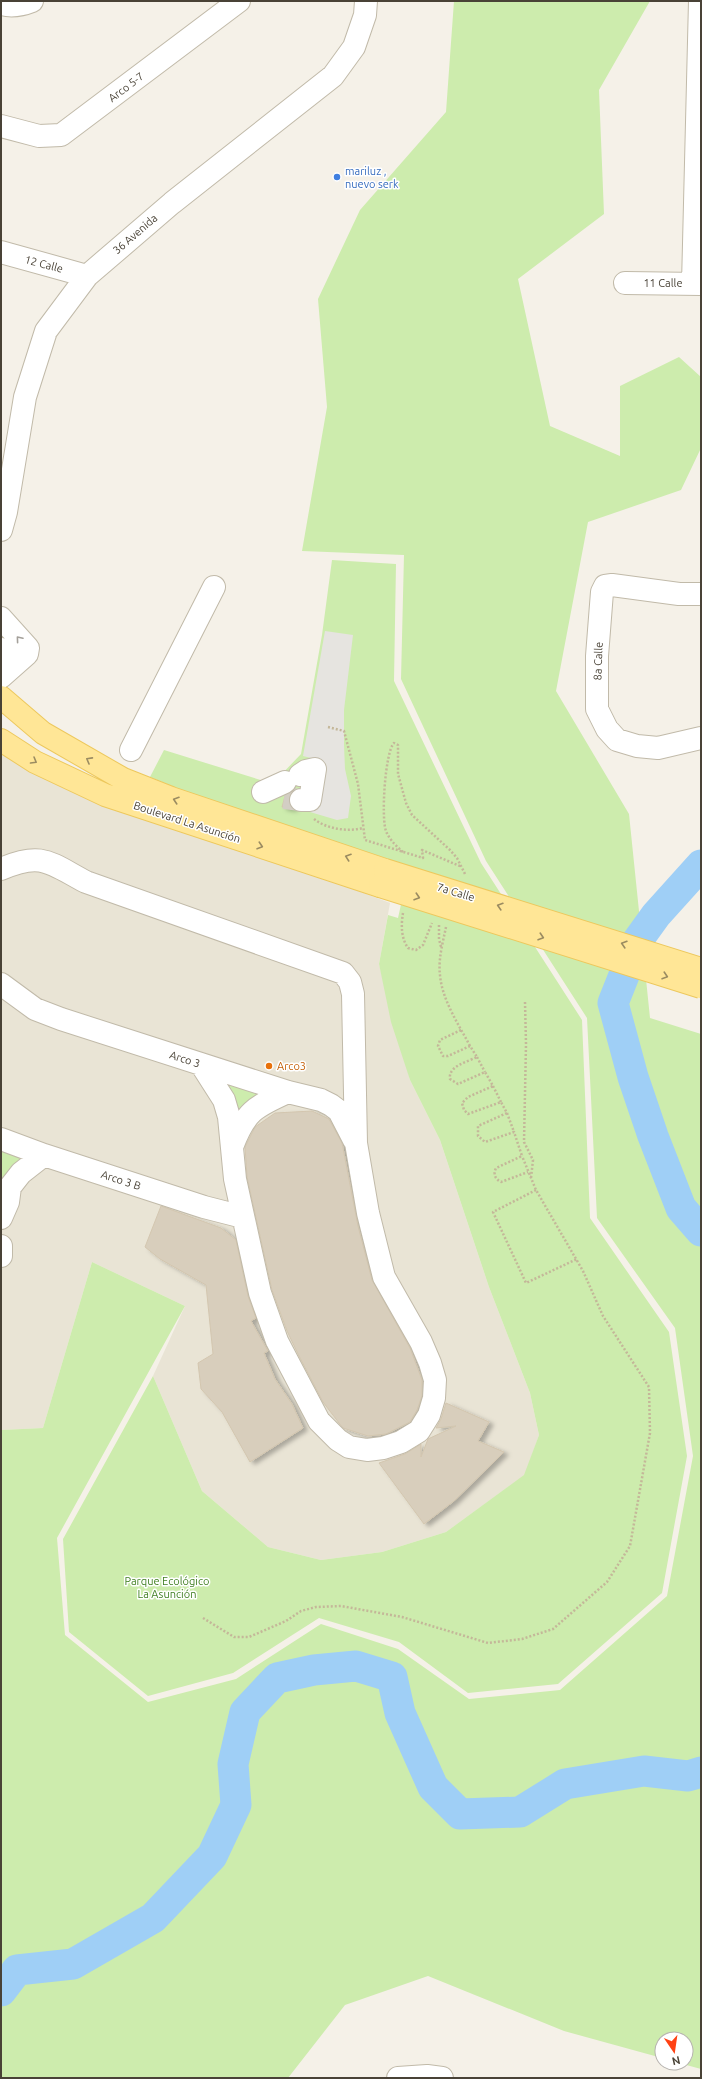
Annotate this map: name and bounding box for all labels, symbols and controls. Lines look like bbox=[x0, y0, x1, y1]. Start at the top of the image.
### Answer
street label: Arco 5-7 bbox=[106, 70, 146, 104]
place label: mariluz , nuevo serk bbox=[345, 165, 399, 190]
marker: mariluz , nuevo serk bbox=[332, 172, 342, 182]
street label: 36 Avenida bbox=[111, 212, 159, 256]
street label: 12 Calle bbox=[24, 253, 64, 275]
street label: 11 Calle bbox=[643, 277, 683, 289]
one-way arrow bbox=[17, 636, 24, 643]
street label: 8a Calle bbox=[591, 641, 605, 681]
one-way arrow bbox=[30, 756, 37, 763]
one-way arrow bbox=[86, 757, 93, 764]
one-way arrow bbox=[172, 796, 179, 805]
street label: Boulevard La Asunción bbox=[132, 799, 242, 845]
one-way arrow bbox=[256, 841, 263, 850]
one-way arrow bbox=[345, 854, 352, 862]
street label: 7a Calle bbox=[436, 881, 476, 903]
one-way arrow bbox=[414, 892, 421, 901]
one-way arrow bbox=[496, 902, 503, 911]
one-way arrow bbox=[538, 932, 545, 941]
one-way arrow bbox=[620, 940, 627, 949]
one-way arrow bbox=[661, 971, 668, 980]
street label: Arco 3 bbox=[168, 1048, 202, 1070]
place label: Arco3 bbox=[277, 1060, 306, 1072]
marker: Arco3 bbox=[264, 1061, 274, 1071]
street label: Arco 3 B bbox=[100, 1168, 142, 1192]
park label: Parque Ecológico La Asunción bbox=[124, 1575, 210, 1600]
north arrow bbox=[654, 2031, 694, 2071]
text: N bbox=[671, 2054, 682, 2068]

